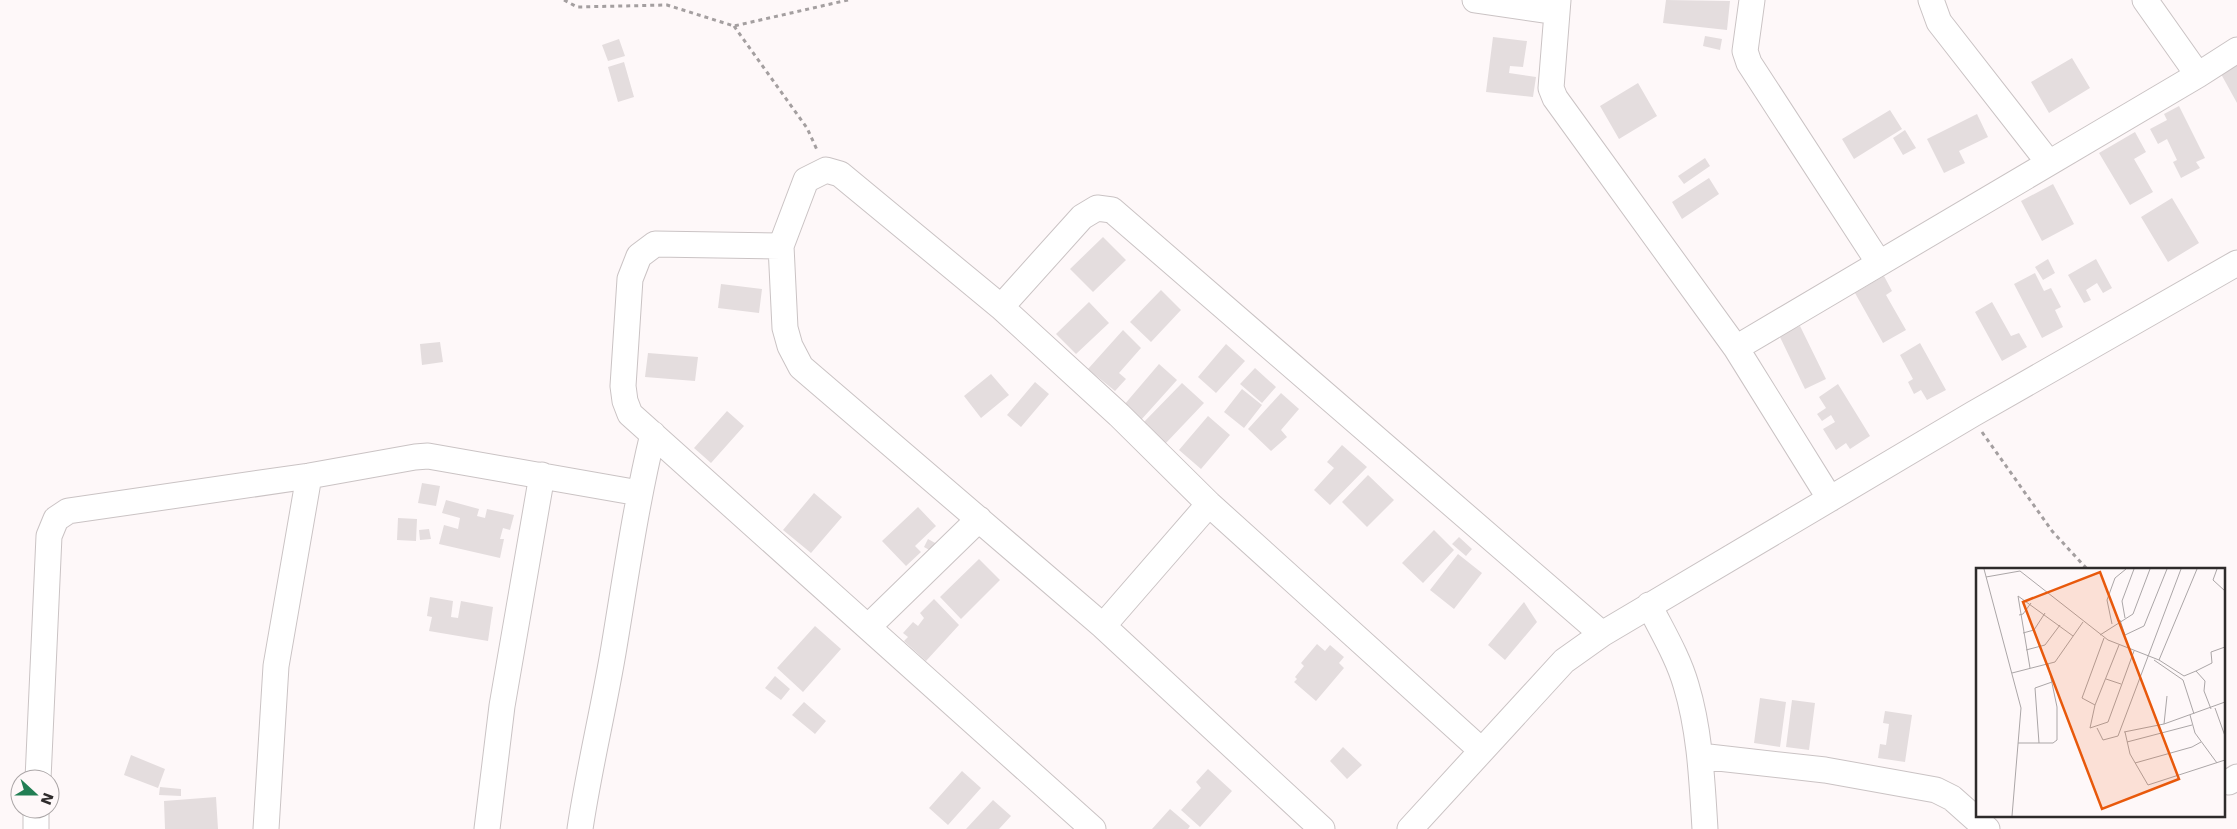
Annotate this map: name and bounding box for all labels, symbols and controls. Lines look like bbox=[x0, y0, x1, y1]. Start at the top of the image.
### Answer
inset map bbox=[1976, 568, 2224, 816]
north arrow bbox=[10, 769, 60, 819]
text: N bbox=[38, 790, 57, 807]

